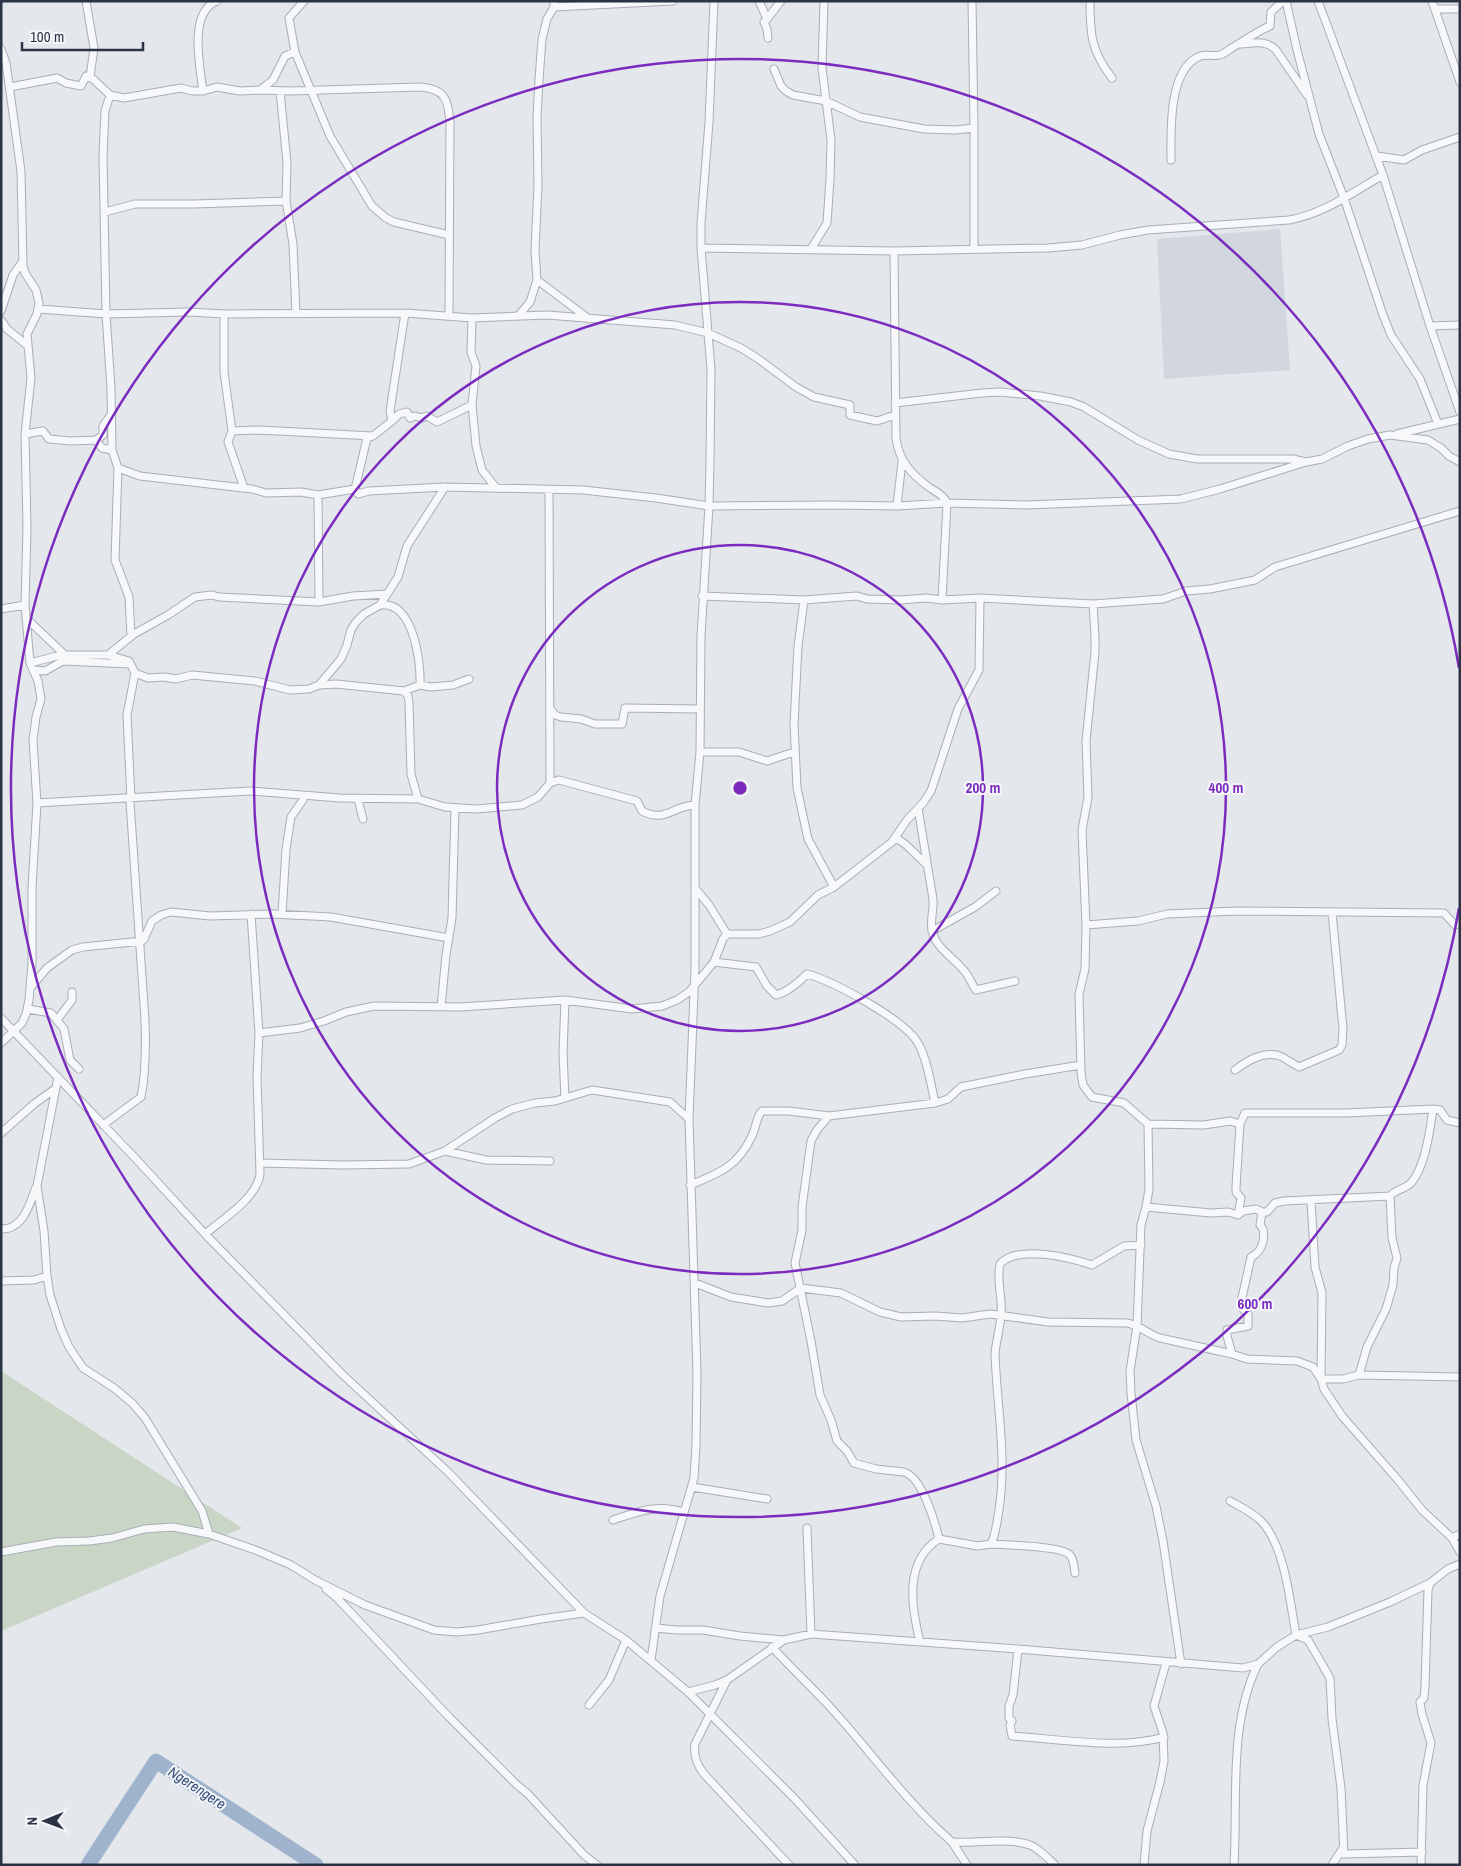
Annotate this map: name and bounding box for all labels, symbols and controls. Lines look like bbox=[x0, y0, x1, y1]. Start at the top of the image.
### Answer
scale bar bbox=[22, 20, 144, 52]
text: 100 m bbox=[30, 26, 64, 47]
text: 200 m bbox=[966, 777, 1000, 798]
text: 400 m bbox=[1209, 777, 1243, 798]
centre of rings bbox=[731, 779, 749, 797]
text: 600 m bbox=[1238, 1293, 1272, 1314]
water label: Ngerengere bbox=[164, 1761, 230, 1814]
north arrow bbox=[20, 1796, 70, 1846]
text: N bbox=[23, 1817, 41, 1826]

